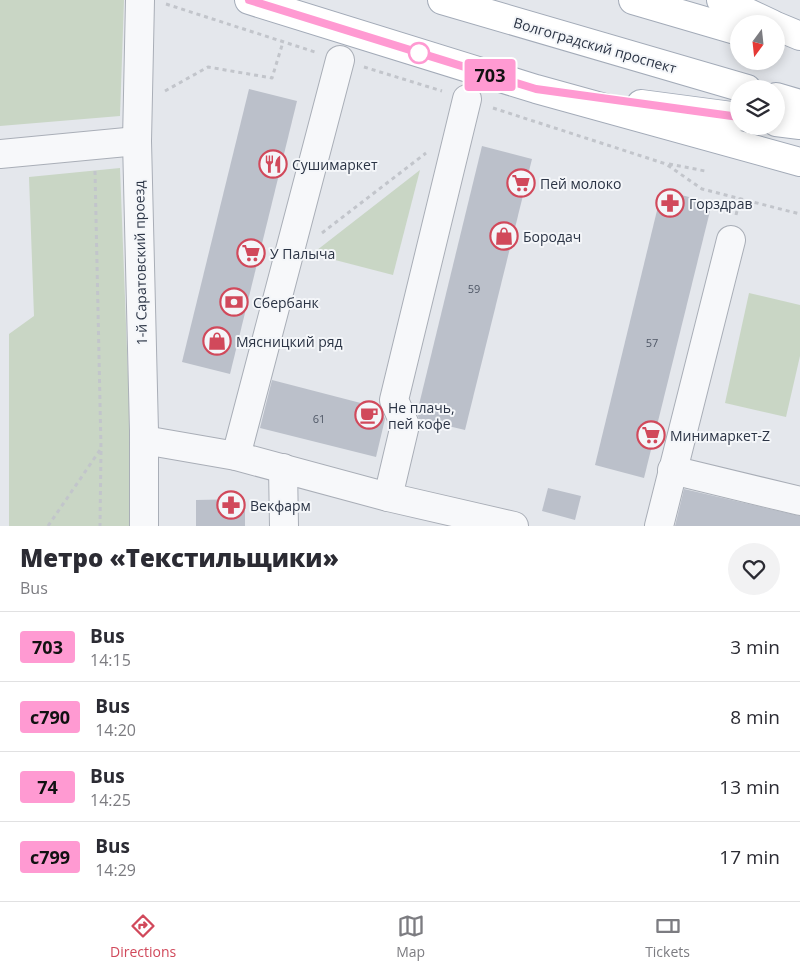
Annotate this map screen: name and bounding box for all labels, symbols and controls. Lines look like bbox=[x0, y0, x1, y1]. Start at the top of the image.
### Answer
street label: Волгоградский проспект bbox=[511, 13, 679, 77]
north arrow bbox=[730, 15, 785, 70]
map controls bbox=[730, 15, 785, 135]
unlabelled marker bbox=[408, 42, 430, 64]
line badge: 703 bbox=[461, 59, 519, 91]
text: 703 bbox=[475, 63, 505, 87]
button: layers bbox=[730, 80, 785, 135]
restaurant icon: Сушимаркет bbox=[258, 149, 288, 179]
place label: Сушимаркет bbox=[292, 155, 378, 174]
supermarket icon: Пей молоко bbox=[506, 168, 536, 198]
place label: Пей молоко bbox=[540, 174, 621, 193]
street label: 1-й Саратовский проезд bbox=[129, 180, 151, 346]
pharmacy icon: Горздрав bbox=[655, 188, 685, 218]
place label: Горздрав bbox=[689, 194, 752, 213]
shop icon: Бородач bbox=[489, 221, 519, 251]
place label: Бородач bbox=[523, 227, 581, 246]
supermarket icon: У Палыча bbox=[236, 238, 266, 268]
place label: У Палыча bbox=[270, 244, 335, 263]
house number: 59 bbox=[468, 281, 480, 296]
bank icon: Сбербанк bbox=[219, 287, 249, 317]
place label: Сбербанк bbox=[253, 293, 320, 312]
shop icon: Мясницкий ряд bbox=[202, 326, 232, 356]
place label: Мясницкий ряд bbox=[236, 332, 343, 351]
house number: 57 bbox=[646, 335, 658, 350]
place label: Не плачь, пей кофе bbox=[388, 398, 455, 433]
cafe icon: Не плачь, пей кофе bbox=[354, 400, 384, 430]
house number: 61 bbox=[313, 411, 325, 426]
supermarket icon: Минимаркет-Z bbox=[636, 420, 666, 450]
place label: Минимаркет-Z bbox=[670, 426, 770, 445]
pharmacy icon: Векфарм bbox=[216, 490, 246, 520]
place label: Векфарм bbox=[250, 496, 311, 515]
text: Метро «Текстильщики» bbox=[20, 541, 339, 574]
button: heart bbox=[728, 543, 780, 595]
text: Bus bbox=[20, 577, 48, 599]
text: Bus bbox=[90, 623, 125, 649]
text: 3 min bbox=[730, 634, 780, 660]
text: 703 bbox=[32, 635, 63, 659]
text: 14:15 bbox=[90, 649, 131, 671]
text: Bus bbox=[95, 693, 130, 719]
text: 8 min bbox=[730, 704, 780, 730]
text: с790 bbox=[30, 705, 70, 729]
text: 14:20 bbox=[95, 719, 136, 741]
text: Bus bbox=[90, 763, 125, 789]
text: 13 min bbox=[719, 774, 780, 800]
text: 74 bbox=[37, 775, 58, 799]
text: 14:25 bbox=[90, 789, 131, 811]
text: Bus bbox=[95, 833, 130, 859]
text: 17 min bbox=[719, 844, 780, 870]
text: с799 bbox=[30, 845, 70, 869]
text: 14:29 bbox=[95, 859, 136, 881]
tab: Directions bbox=[110, 912, 176, 961]
tab: Map bbox=[396, 912, 425, 961]
tab: Tickets bbox=[645, 912, 690, 961]

